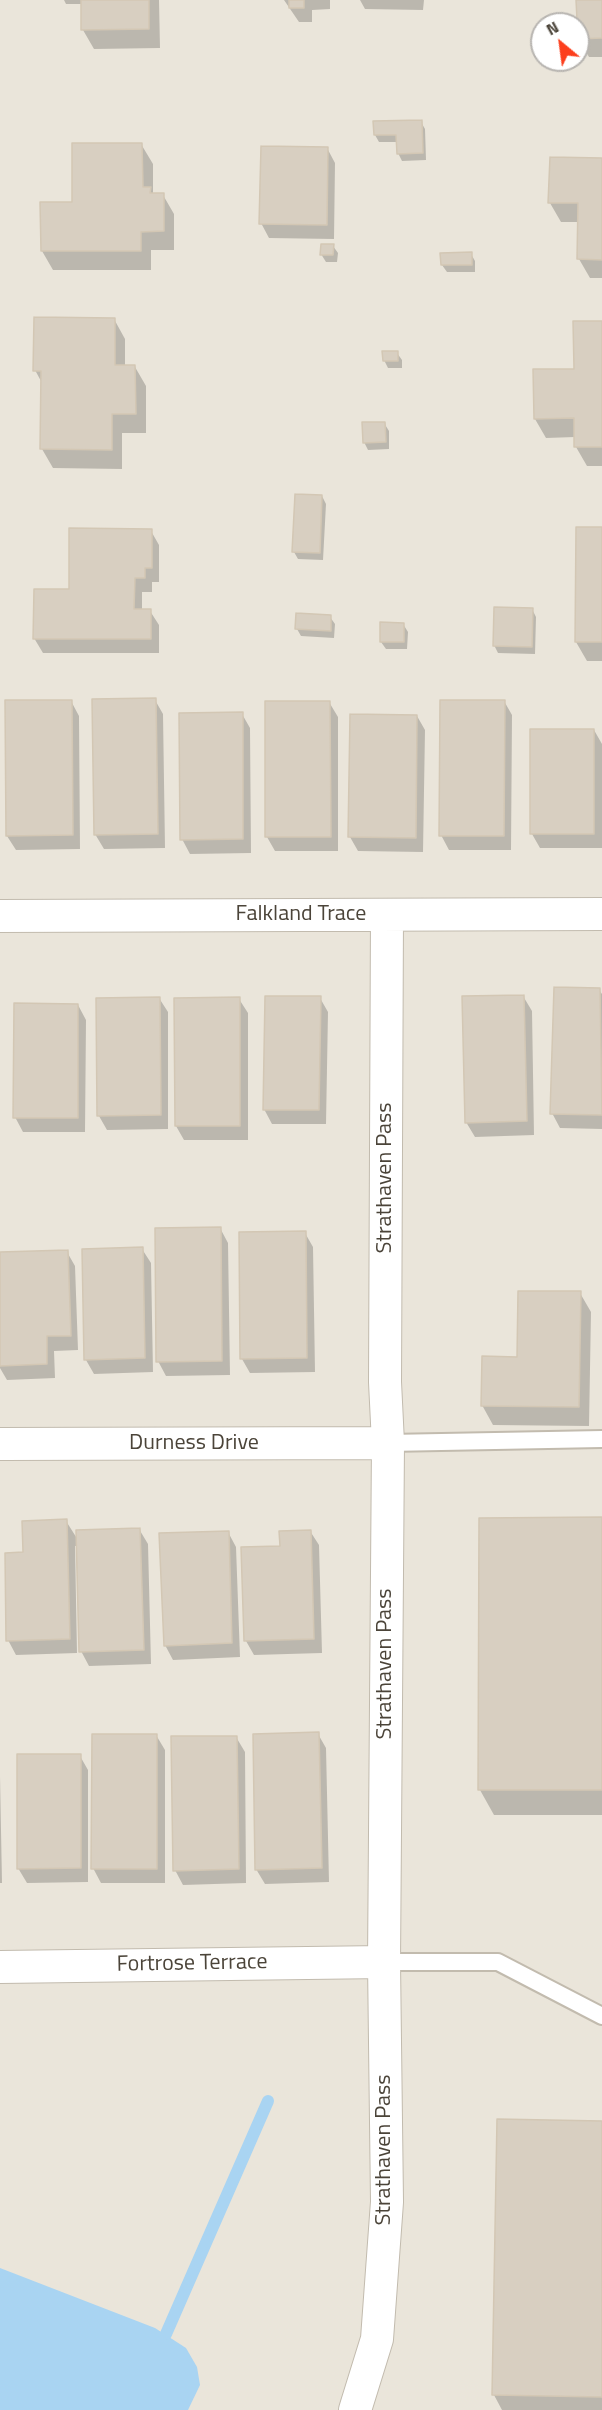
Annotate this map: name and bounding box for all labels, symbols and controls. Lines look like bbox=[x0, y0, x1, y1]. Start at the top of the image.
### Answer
north arrow bbox=[530, 12, 590, 72]
text: N bbox=[542, 15, 563, 41]
street label: Falkland Trace bbox=[236, 902, 366, 928]
street label: Strathaven Pass bbox=[373, 1102, 399, 1254]
street label: Durness Drive bbox=[129, 1431, 259, 1457]
street label: Strathaven Pass bbox=[373, 1588, 399, 1740]
street label: Fortrose Terrace bbox=[116, 1949, 268, 1979]
street label: Strathaven Pass bbox=[372, 2074, 398, 2226]

